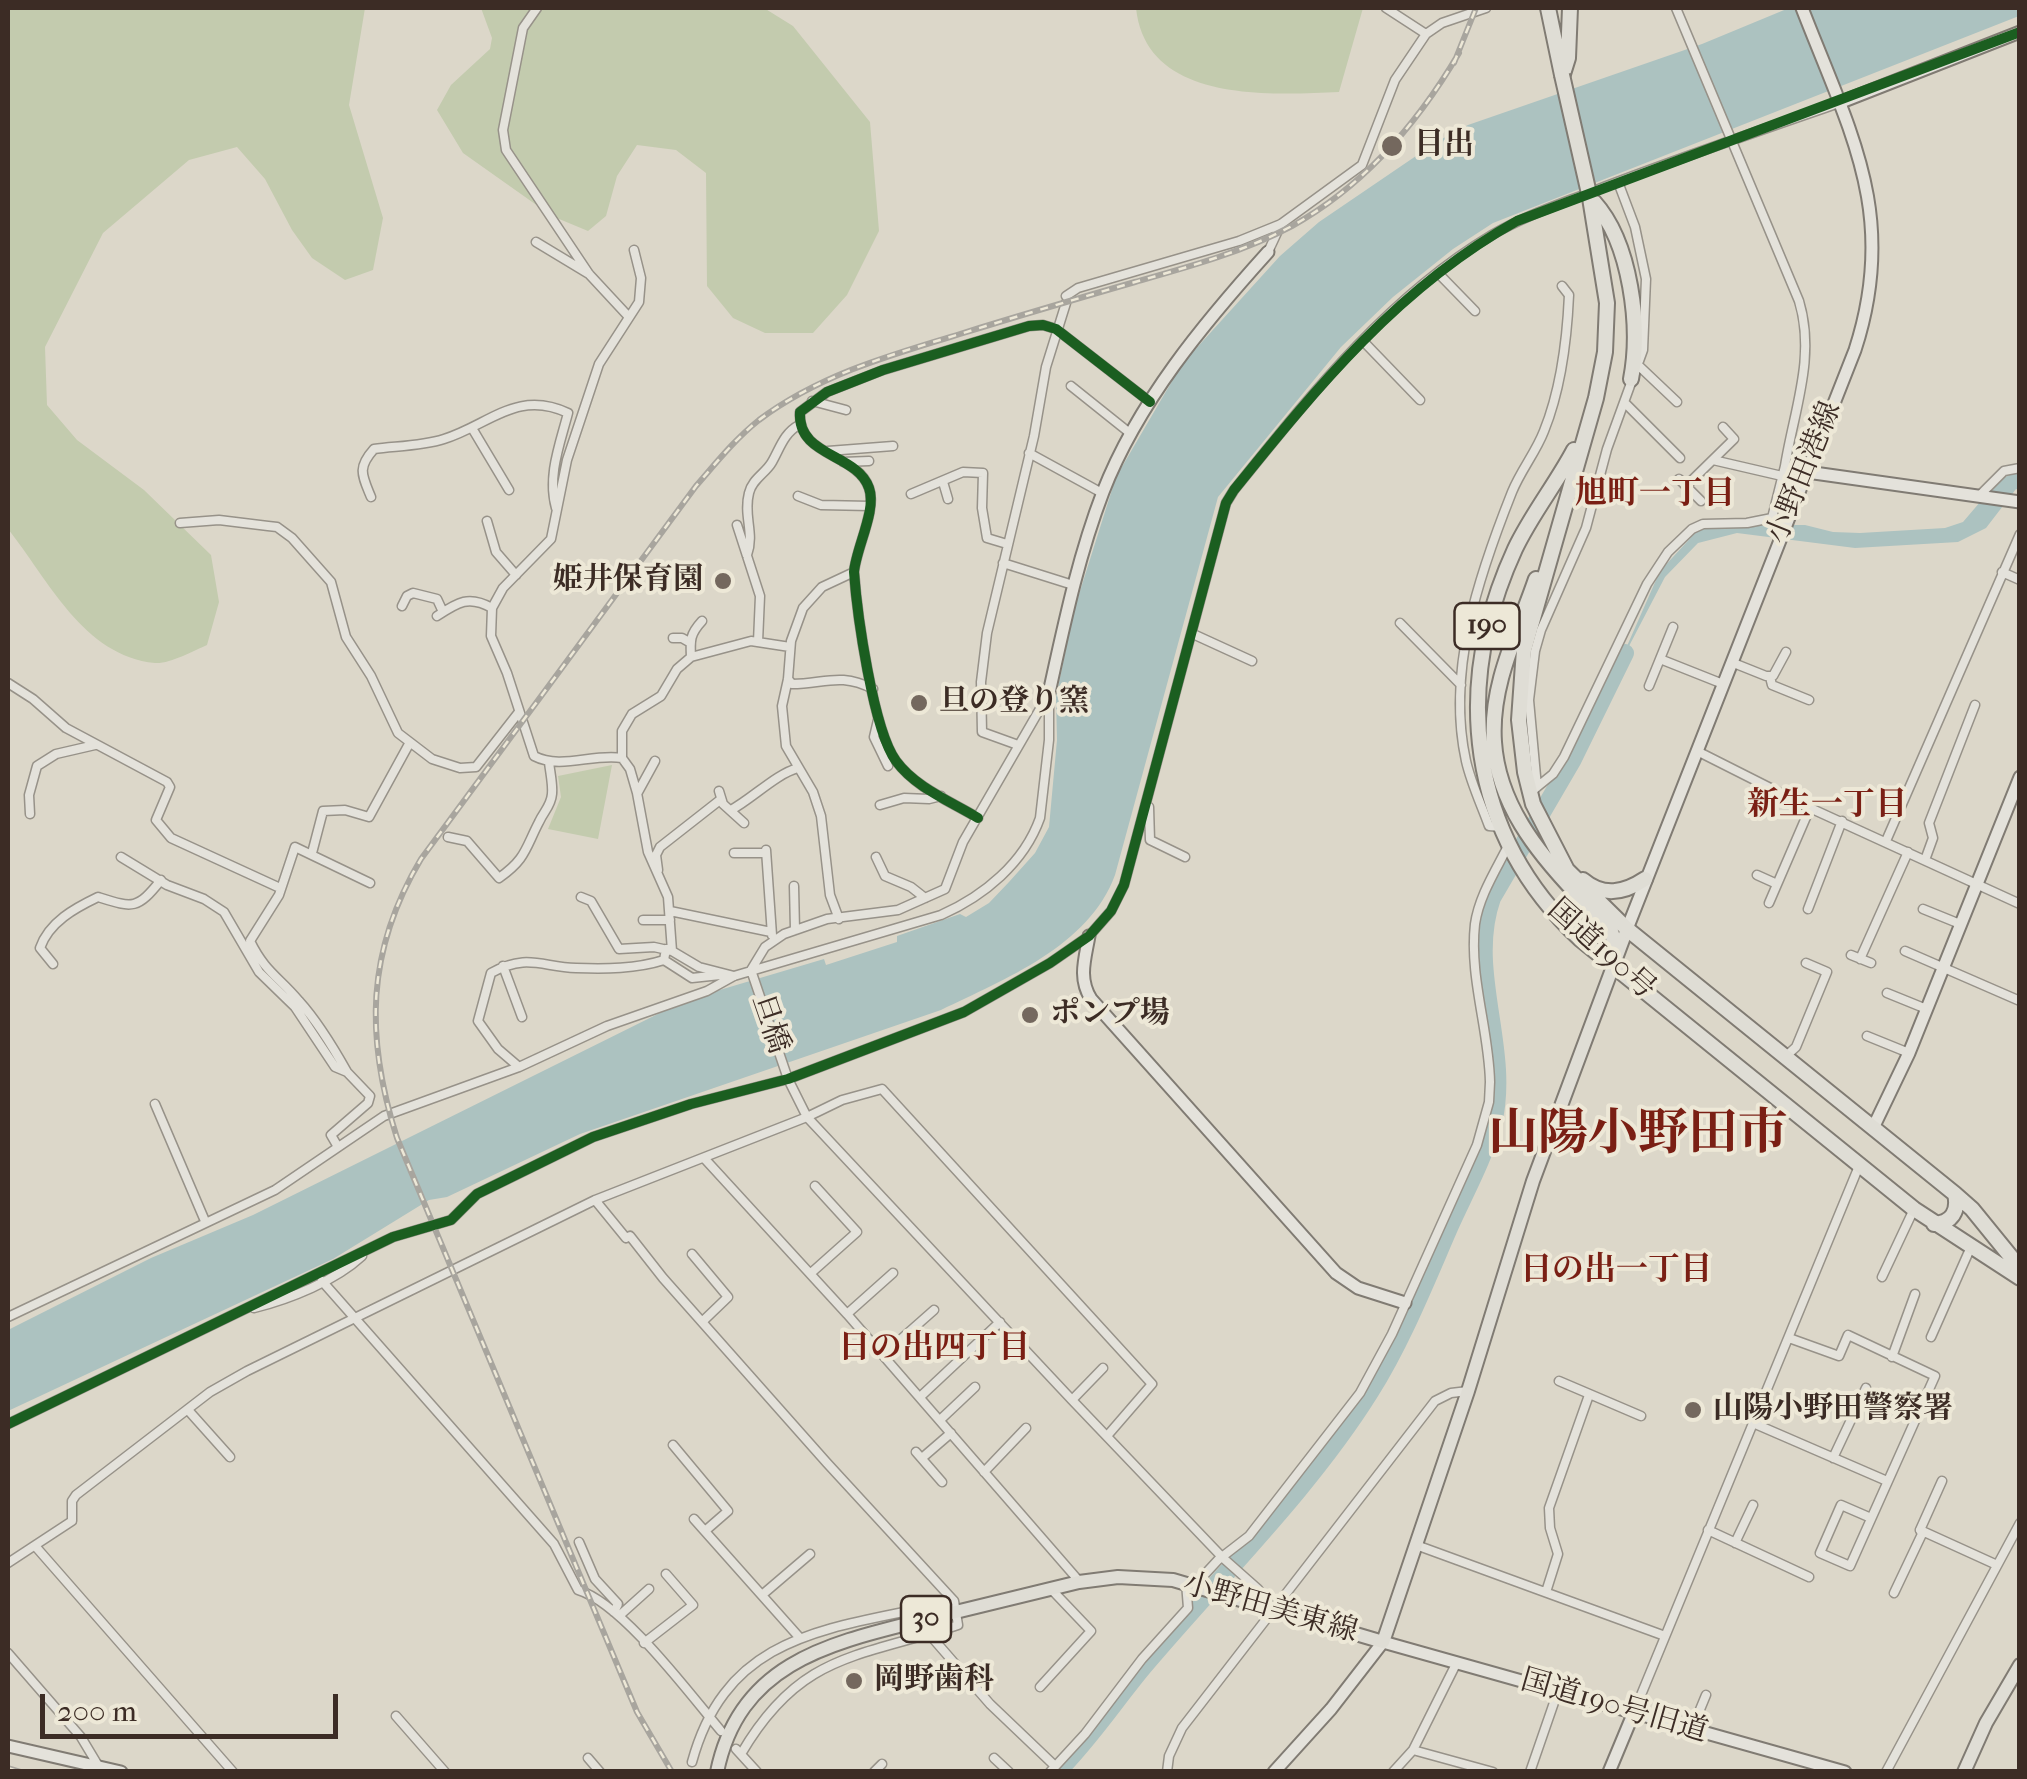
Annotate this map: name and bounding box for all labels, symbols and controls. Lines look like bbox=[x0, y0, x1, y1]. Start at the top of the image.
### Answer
place label: 目出 bbox=[1414, 128, 1474, 164]
marker: 目出 bbox=[1379, 133, 1405, 159]
street label: 小野田港線 bbox=[1760, 397, 1850, 549]
district label: 旭町一丁目 bbox=[1575, 476, 1735, 514]
place label: 姫井保育園 bbox=[553, 563, 703, 599]
marker: 姫井保育園 bbox=[712, 570, 734, 592]
road number: 190 bbox=[1454, 603, 1520, 649]
place label: 旦の登り窯 bbox=[939, 685, 1089, 721]
marker: 旦の登り窯 bbox=[908, 692, 930, 714]
district label: 新生一丁目 bbox=[1747, 787, 1907, 825]
street label: 国道190号 bbox=[1540, 892, 1662, 1008]
street label: 旦橋 bbox=[742, 990, 796, 1058]
place label: ポンプ場 bbox=[1050, 997, 1170, 1033]
marker: ポンプ場 bbox=[1019, 1004, 1041, 1026]
district label: 山陽小野田市 bbox=[1488, 1107, 1788, 1167]
district label: 日の出一丁目 bbox=[1520, 1252, 1712, 1290]
district label: 日の出四丁目 bbox=[838, 1330, 1030, 1368]
place label: 山陽小野田警察署 bbox=[1713, 1392, 1953, 1428]
marker: 山陽小野田警察署 bbox=[1682, 1399, 1704, 1421]
street label: 小野田美東線 bbox=[1179, 1567, 1361, 1651]
road number: 30 bbox=[901, 1596, 951, 1642]
place label: 岡野歯科 bbox=[874, 1663, 994, 1699]
street label: 国道190号旧道 bbox=[1516, 1663, 1712, 1751]
marker: 岡野歯科 bbox=[843, 1670, 865, 1692]
scale bar bbox=[45, 1674, 342, 1736]
text: 200 m bbox=[57, 1694, 137, 1729]

